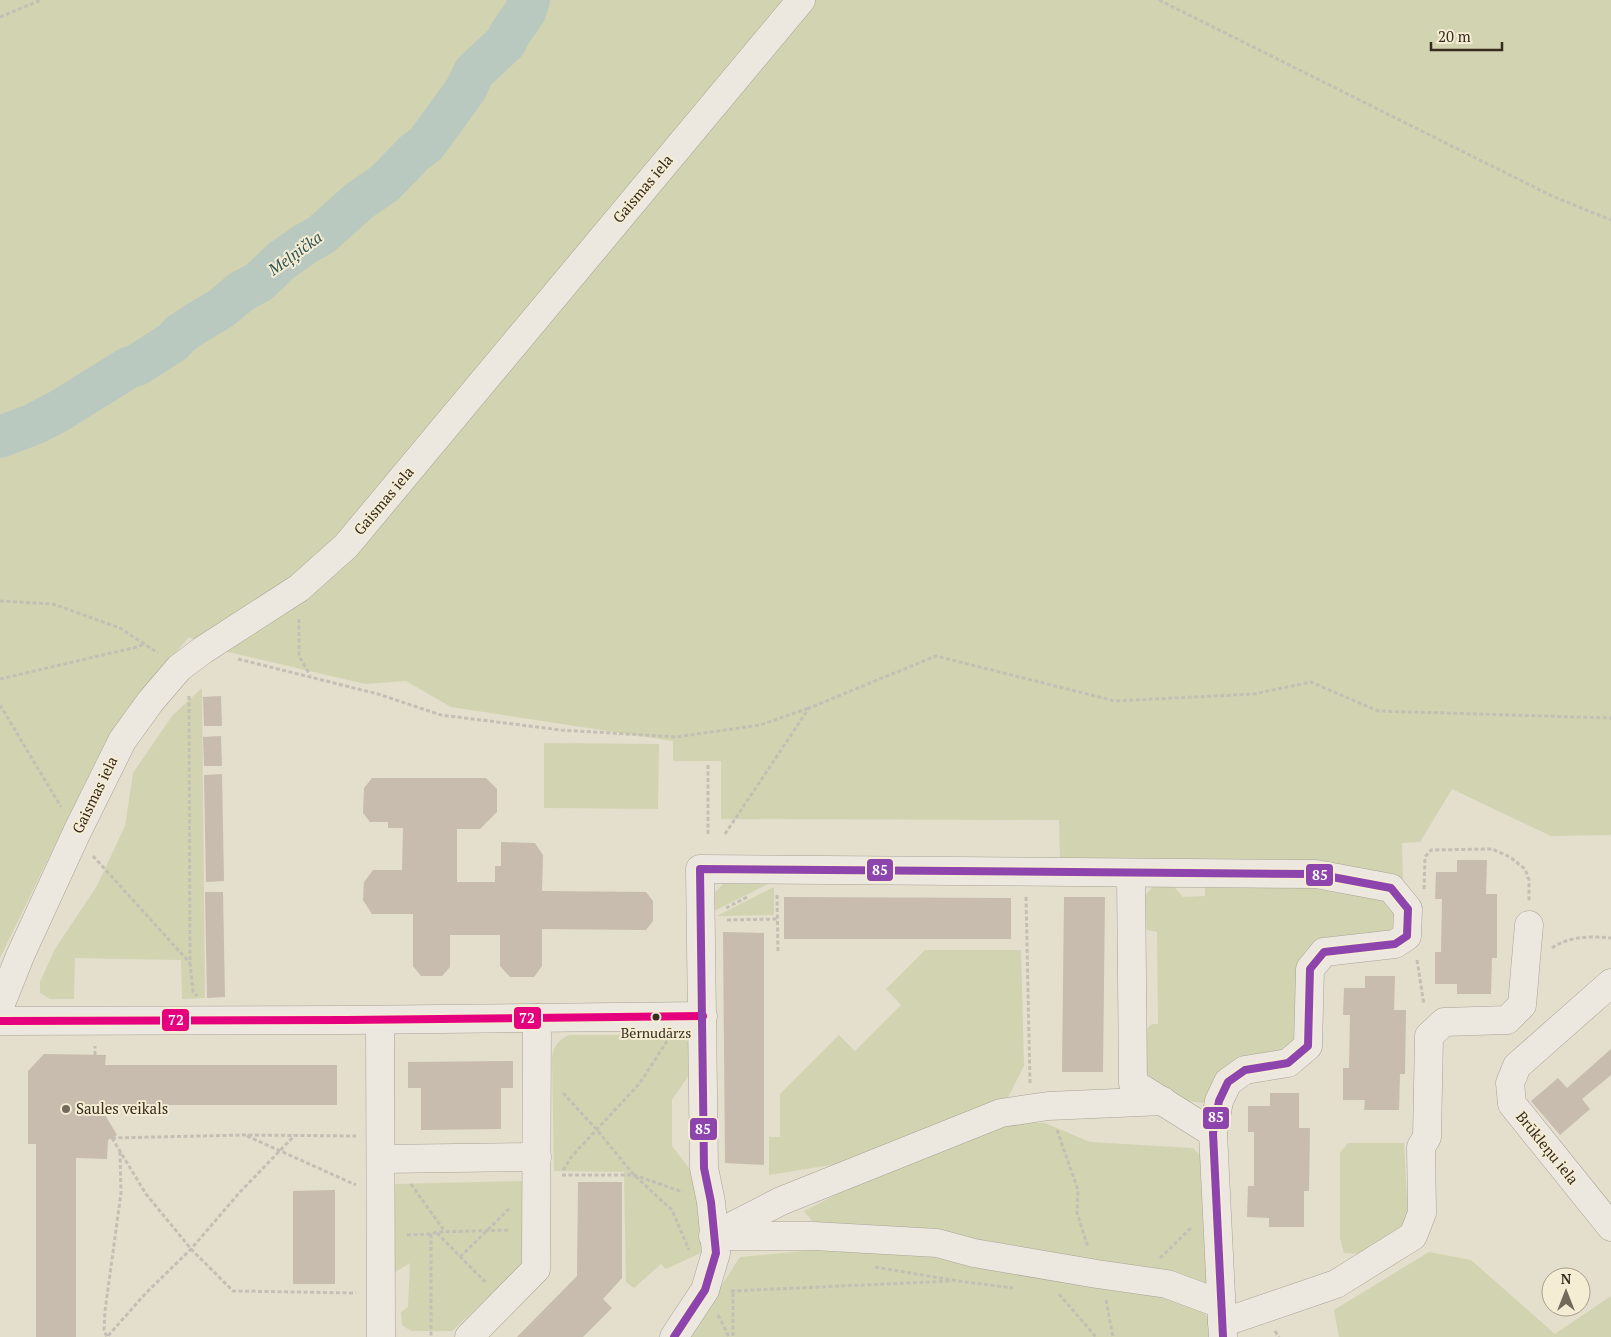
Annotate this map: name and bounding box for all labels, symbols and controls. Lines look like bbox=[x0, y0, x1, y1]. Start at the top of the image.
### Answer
scale bar bbox=[1431, 20, 1502, 52]
text: 20 m bbox=[1438, 26, 1471, 46]
street label: Gaismas iela bbox=[608, 150, 677, 227]
water label: Meļņička bbox=[263, 226, 326, 281]
street label: Gaismas iela bbox=[349, 462, 418, 539]
street label: Gaismas iela bbox=[67, 752, 122, 837]
line badge: 85 bbox=[866, 858, 894, 882]
text: 85 bbox=[872, 860, 888, 879]
line badge: 85 bbox=[1305, 863, 1334, 887]
text: 85 bbox=[1312, 865, 1328, 884]
line badge: 72 bbox=[513, 1006, 542, 1030]
line badge: 72 bbox=[161, 1008, 190, 1032]
text: 72 bbox=[519, 1008, 535, 1027]
text: 72 bbox=[168, 1010, 184, 1029]
marker: Bērnudārzs bbox=[651, 1012, 661, 1022]
place label: Bērnudārzs bbox=[621, 1023, 691, 1042]
place label: Saules veikals bbox=[76, 1098, 168, 1118]
marker: Saules veikals bbox=[60, 1103, 72, 1115]
line badge: 85 bbox=[1202, 1106, 1230, 1130]
text: 85 bbox=[1208, 1107, 1224, 1126]
street label: Brūkleņu iela bbox=[1512, 1107, 1584, 1188]
line badge: 85 bbox=[689, 1117, 718, 1141]
text: 85 bbox=[695, 1119, 711, 1138]
north arrow bbox=[1541, 1267, 1591, 1317]
text: N bbox=[1561, 1269, 1572, 1288]

